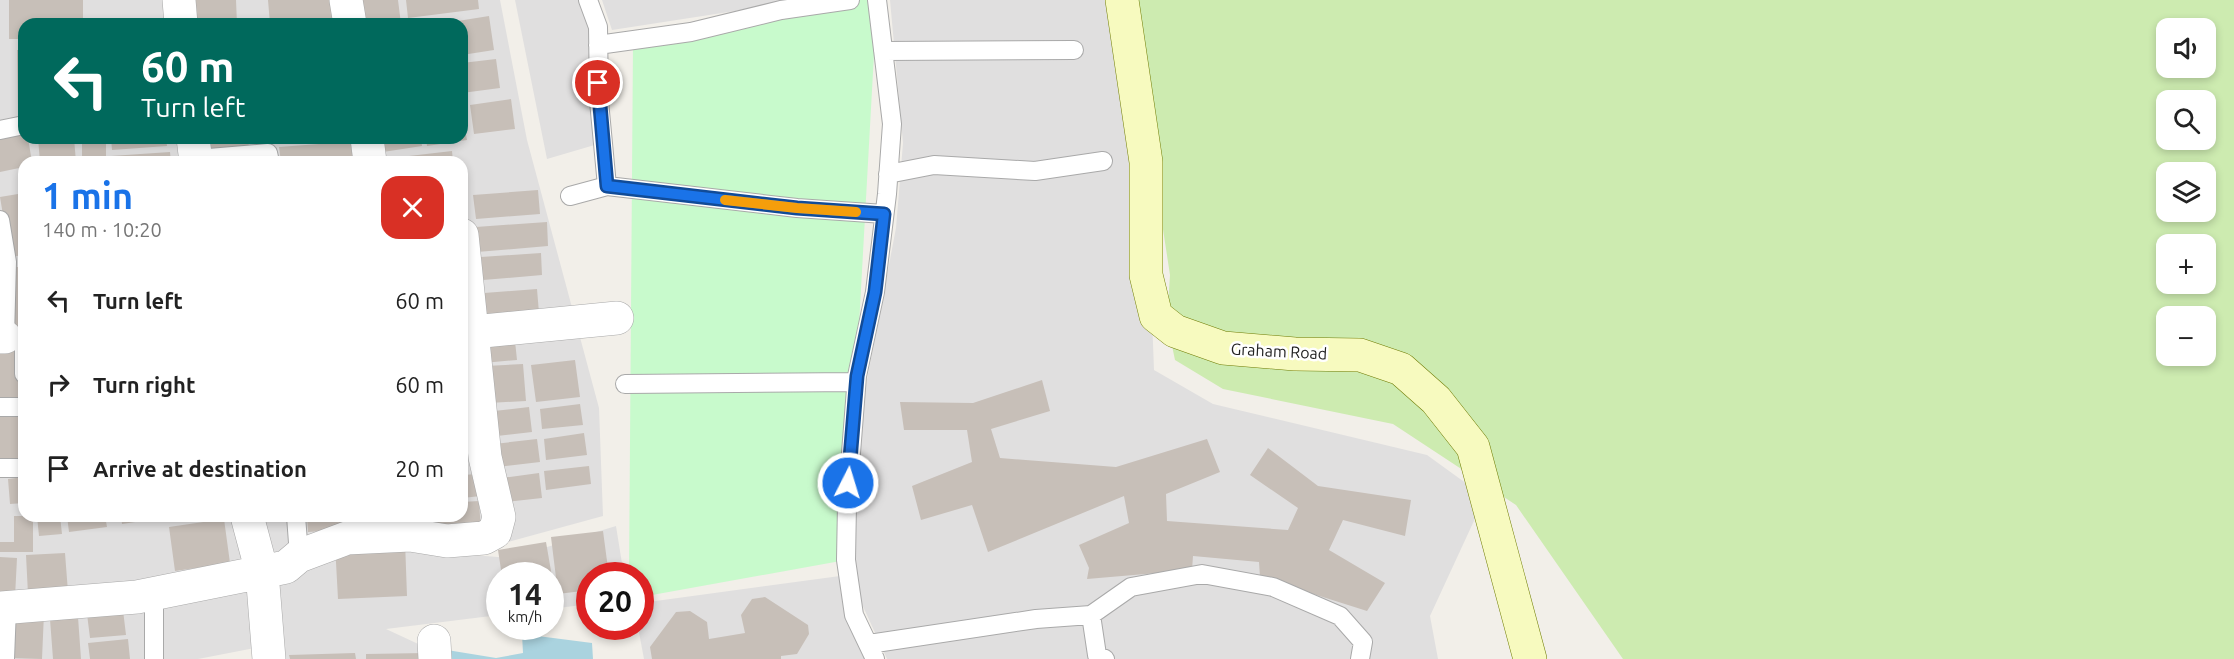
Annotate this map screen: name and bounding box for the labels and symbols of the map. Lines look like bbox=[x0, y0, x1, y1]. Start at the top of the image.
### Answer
pin bbox=[572, 57, 623, 108]
street label: Graham Road bbox=[1230, 339, 1328, 363]
position arrow bbox=[816, 451, 880, 515]
speed limit sign: 20 bbox=[576, 562, 654, 640]

